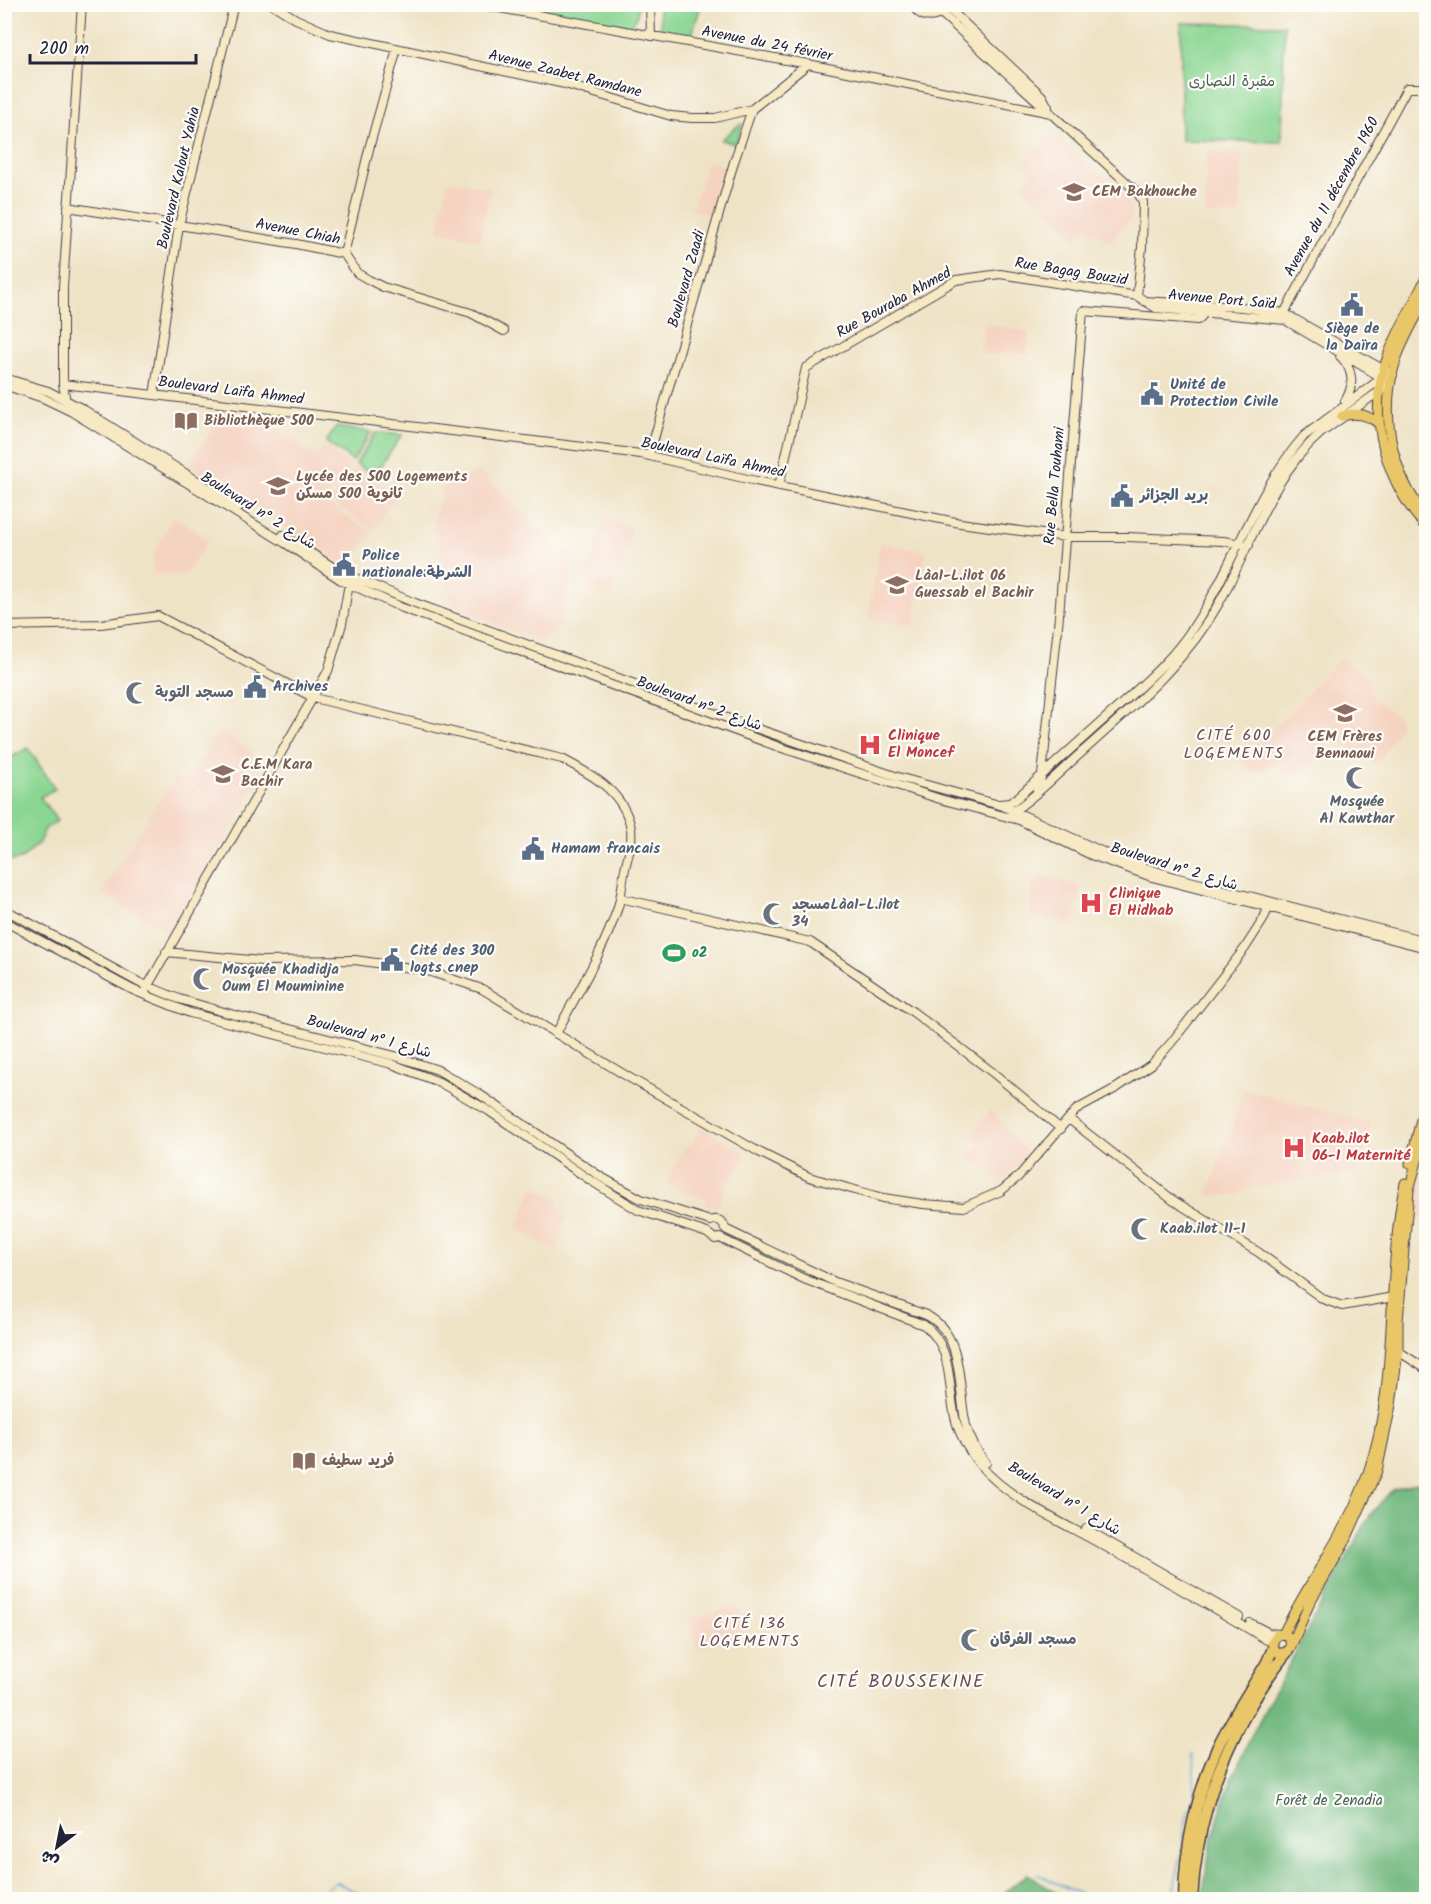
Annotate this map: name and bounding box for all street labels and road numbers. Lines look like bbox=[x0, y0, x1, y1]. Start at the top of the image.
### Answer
street label: Avenue du 24 février bbox=[700, 20, 835, 69]
street label: Avenue Zaabet Ramdane bbox=[486, 43, 644, 105]
street label: Boulevard Kalout Yahia bbox=[151, 104, 207, 252]
street label: Avenue du 11 décembre 1960 bbox=[1278, 112, 1386, 281]
street label: Avenue Chiah bbox=[254, 212, 342, 252]
street label: Boulevard Zaadi bbox=[662, 226, 713, 330]
street label: Rue Bagag Bouzid bbox=[1013, 251, 1130, 293]
street label: Rue Bouraba Ahmed bbox=[832, 261, 956, 345]
street label: Avenue Port Saïd bbox=[1167, 283, 1277, 317]
street label: Boulevard Laïfa Ahmed bbox=[157, 370, 306, 412]
street label: Rue Bella Touhami bbox=[1038, 425, 1072, 546]
street label: Boulevard Laïfa Ahmed bbox=[639, 431, 788, 485]
street label: Boulevard n° شارع 2 bbox=[196, 466, 320, 556]
street label: Boulevard n° شارع 2 bbox=[633, 670, 765, 738]
street label: Boulevard n° شارع 2 bbox=[1107, 836, 1241, 898]
street label: Boulevard n° شارع 1 bbox=[304, 1009, 434, 1065]
street label: Boulevard n° شارع 1 bbox=[1003, 1456, 1125, 1542]

